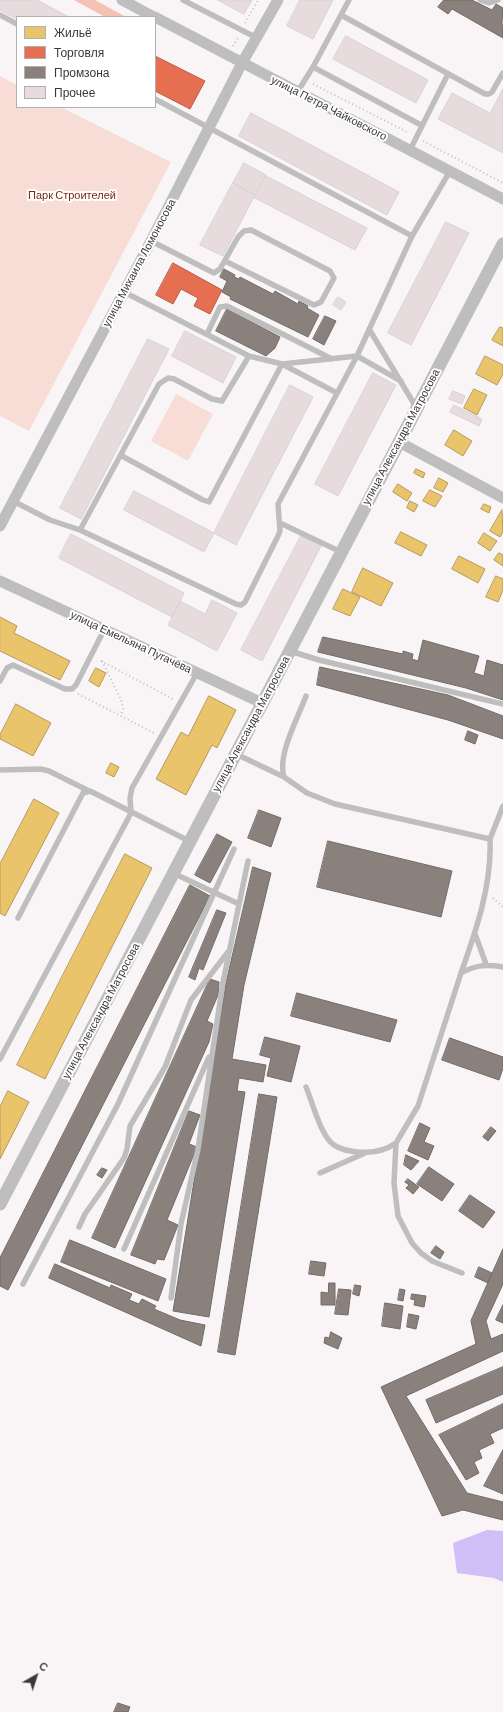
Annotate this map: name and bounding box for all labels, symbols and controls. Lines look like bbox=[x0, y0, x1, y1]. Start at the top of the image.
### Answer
legend bbox=[16, 16, 156, 108]
text: Жильё bbox=[54, 25, 92, 39]
text: Торговля bbox=[54, 45, 104, 59]
text: Промзона bbox=[54, 65, 109, 79]
street label: улица Петра Чайковского bbox=[269, 73, 389, 143]
text: Прочее bbox=[54, 85, 95, 99]
park label: Парк Строителей bbox=[28, 188, 116, 202]
street label: улица Михаила Ломоносова bbox=[100, 197, 178, 329]
street label: улица Александра Матросова bbox=[360, 367, 442, 507]
street label: улица Емельяна Пугачёва bbox=[68, 608, 194, 676]
street label: улица Александра Матросова bbox=[210, 654, 292, 794]
street label: улица Александра Матросова bbox=[60, 941, 142, 1081]
north arrow bbox=[16, 1656, 56, 1696]
text: С bbox=[37, 1659, 51, 1674]

